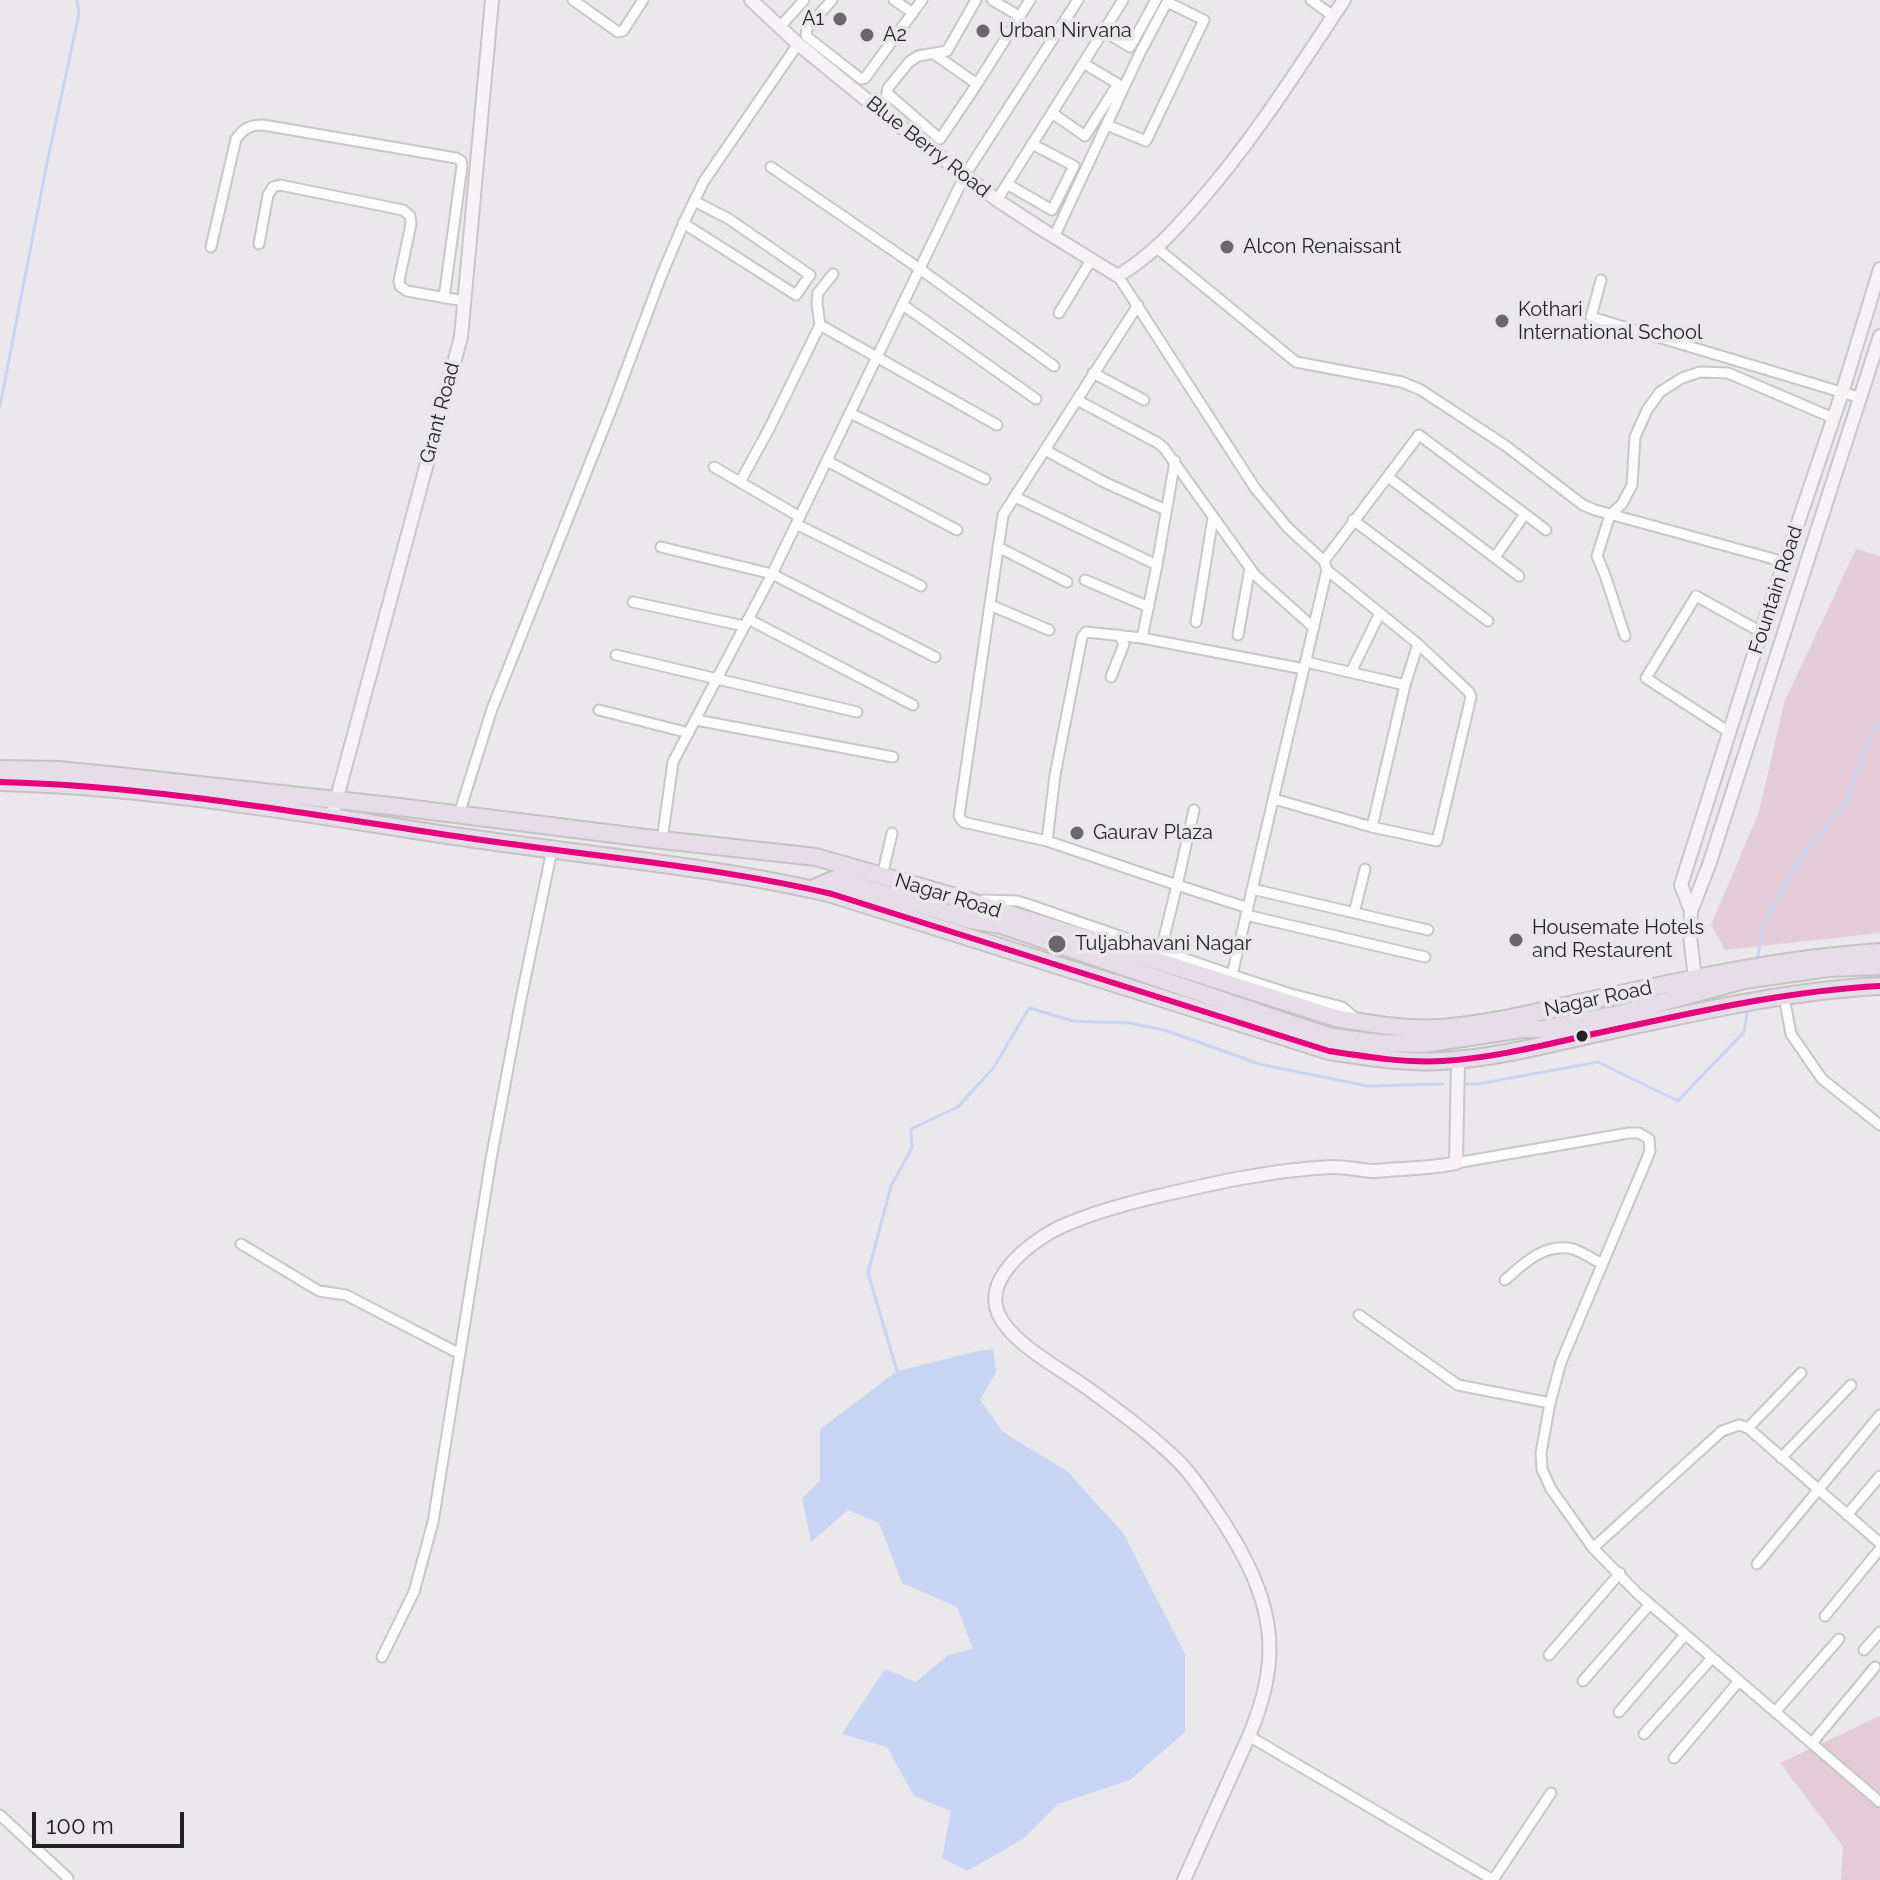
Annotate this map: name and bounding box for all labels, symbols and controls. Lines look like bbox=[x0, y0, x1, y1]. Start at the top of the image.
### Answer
place label: A1 bbox=[802, 7, 824, 31]
marker: A1 bbox=[831, 10, 849, 28]
place label: Urban Nirvana bbox=[999, 19, 1132, 43]
marker: Urban Nirvana bbox=[974, 22, 992, 40]
place label: A2 bbox=[883, 23, 907, 47]
marker: A2 bbox=[858, 26, 876, 44]
street label: Blue Berry Road bbox=[861, 91, 995, 203]
place label: Alcon Renaissant bbox=[1243, 235, 1401, 259]
marker: Alcon Renaissant bbox=[1218, 238, 1236, 256]
place label: Kothari International School bbox=[1518, 298, 1702, 345]
marker: Kothari International School bbox=[1493, 312, 1511, 330]
street label: Grant Road bbox=[415, 360, 465, 466]
street label: Fountain Road bbox=[1744, 523, 1808, 657]
place label: Gaurav Plaza bbox=[1093, 821, 1213, 845]
marker: Gaurav Plaza bbox=[1068, 824, 1086, 842]
street label: Nagar Road bbox=[892, 869, 1004, 923]
place label: Housemate Hotels and Restaurent bbox=[1532, 916, 1704, 963]
marker: Housemate Hotels and Restaurent bbox=[1507, 931, 1525, 949]
place label: Tuljabhavani Nagar bbox=[1075, 932, 1252, 956]
marker: Tuljabhavani Nagar bbox=[1046, 933, 1068, 955]
street label: Nagar Road bbox=[1542, 976, 1654, 1022]
unlabelled marker bbox=[1574, 1028, 1590, 1044]
scale bar bbox=[36, 1796, 188, 1846]
text: 100 m bbox=[46, 1811, 114, 1840]

